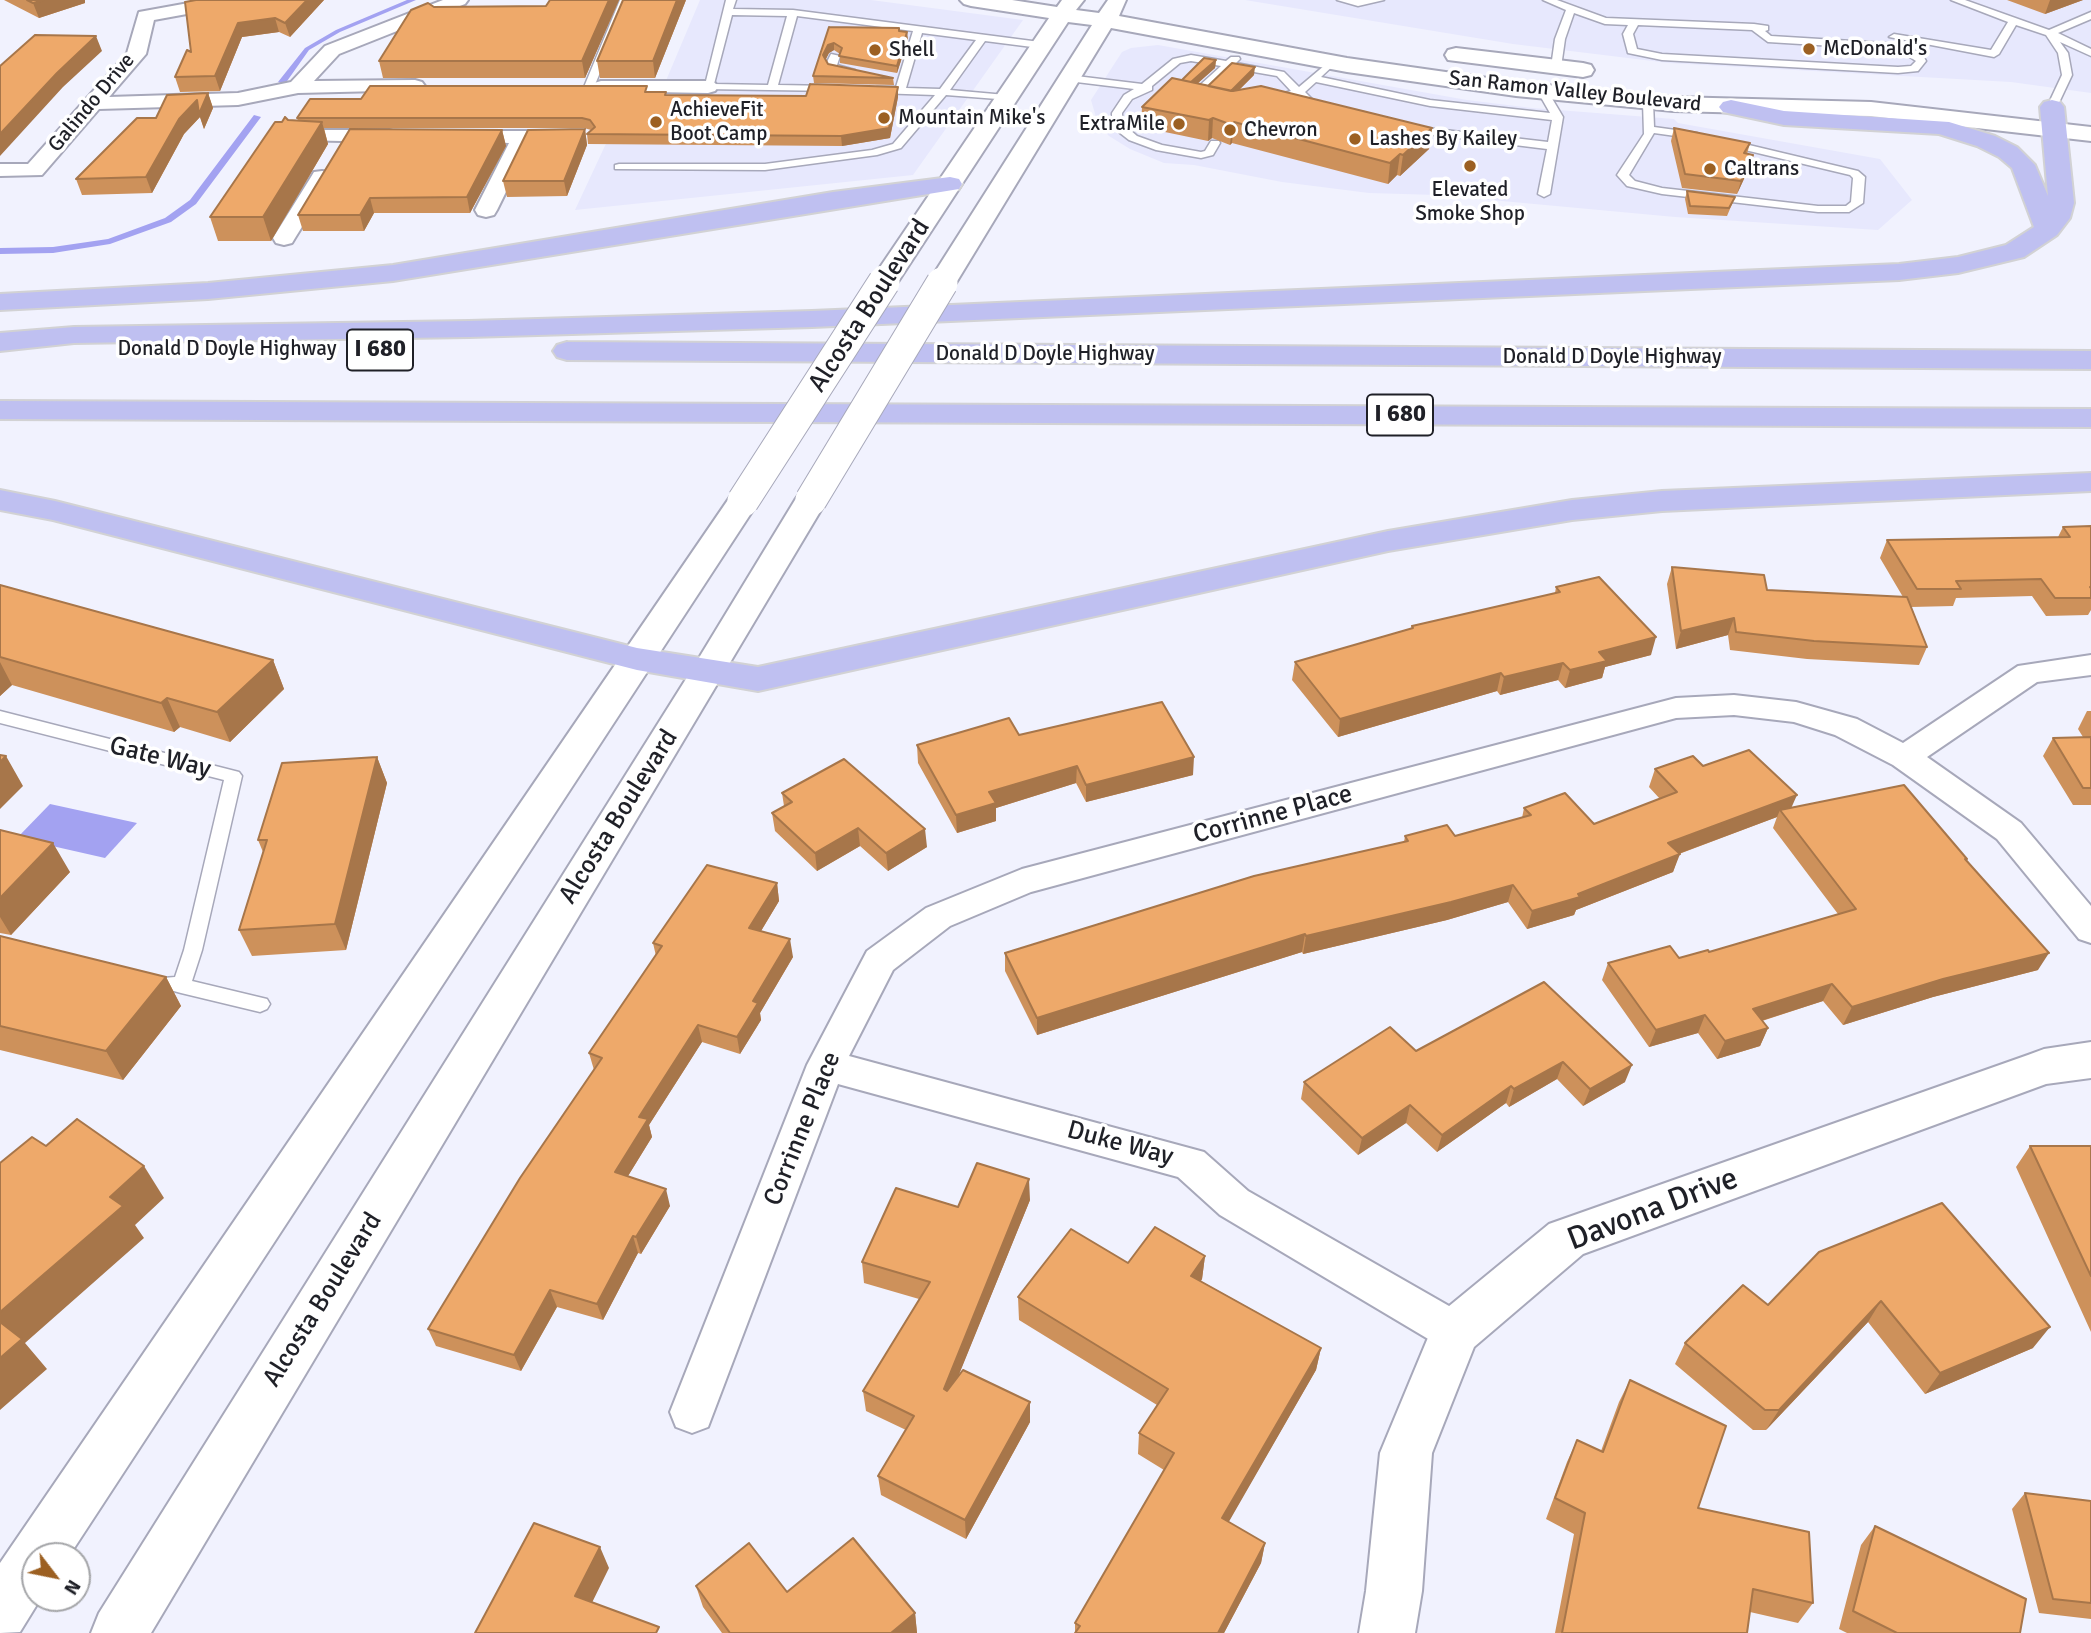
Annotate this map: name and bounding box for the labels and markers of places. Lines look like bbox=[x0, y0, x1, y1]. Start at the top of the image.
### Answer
place label: McDonald's bbox=[1823, 36, 1927, 62]
place label: Shell bbox=[889, 37, 935, 63]
marker: McDonald's bbox=[1801, 41, 1817, 57]
marker: Shell bbox=[867, 42, 883, 58]
place label: AchieveFit Boot Camp bbox=[670, 97, 767, 147]
place label: Mountain Mike's bbox=[898, 105, 1045, 131]
marker: Mountain Mike's bbox=[876, 110, 892, 126]
place label: ExtraMile bbox=[1079, 111, 1165, 137]
marker: AchieveFit Boot Camp bbox=[648, 114, 664, 130]
marker: ExtraMile bbox=[1171, 116, 1187, 132]
place label: Chevron bbox=[1244, 117, 1318, 143]
marker: Chevron bbox=[1222, 122, 1238, 138]
place label: Lashes By Kailey bbox=[1369, 126, 1517, 152]
marker: Lashes By Kailey bbox=[1347, 131, 1363, 147]
place label: Caltrans bbox=[1724, 156, 1799, 182]
marker: Elevated Smoke Shop bbox=[1462, 158, 1478, 174]
marker: Caltrans bbox=[1702, 161, 1718, 177]
place label: Elevated Smoke Shop bbox=[1415, 177, 1525, 227]

